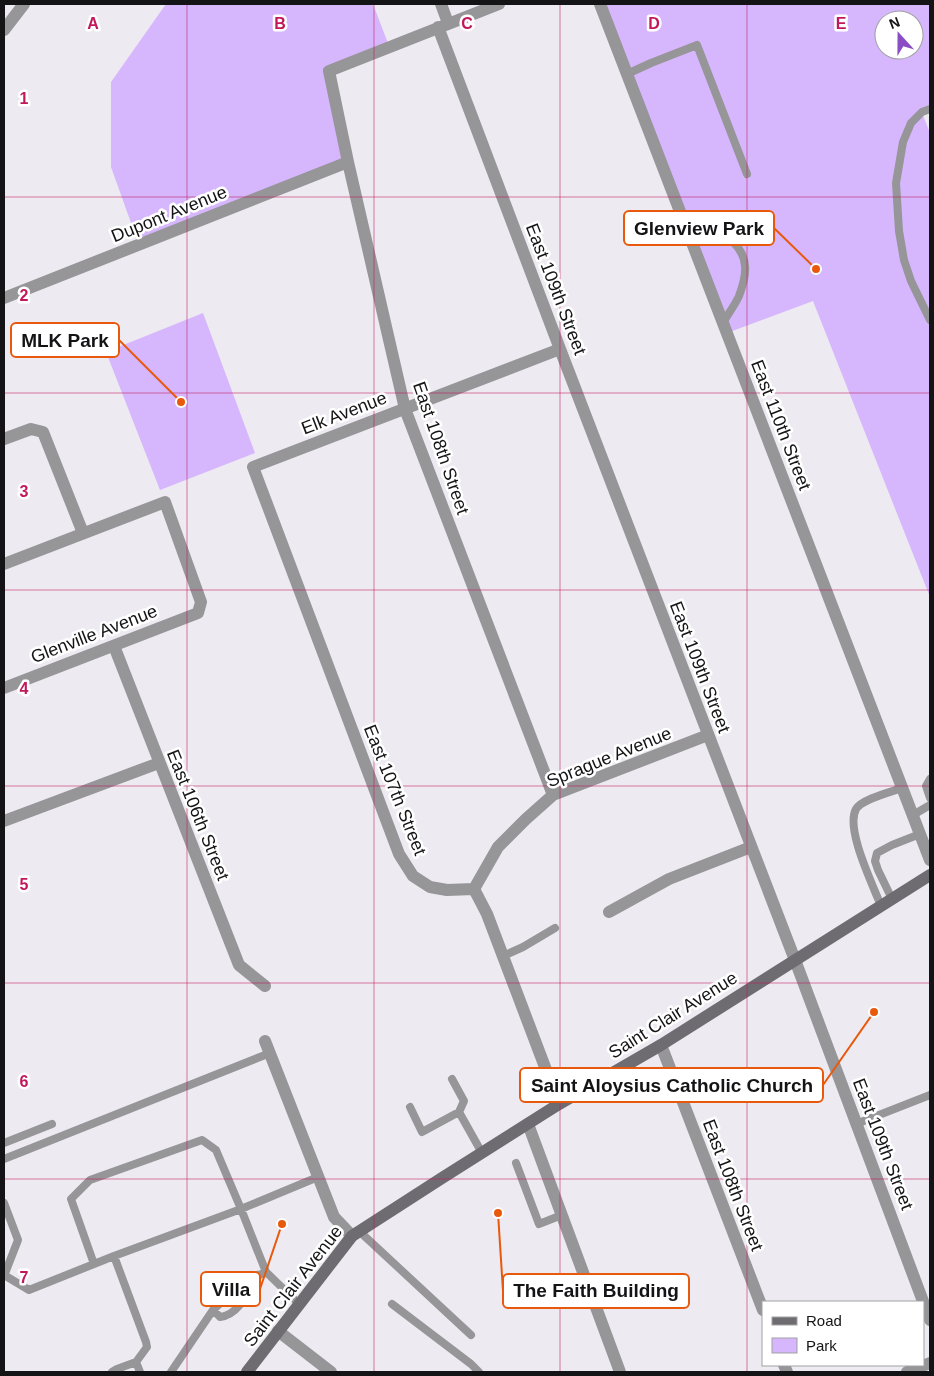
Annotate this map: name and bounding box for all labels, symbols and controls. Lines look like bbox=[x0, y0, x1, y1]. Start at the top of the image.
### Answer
north arrow bbox=[874, 10, 924, 60]
text: N bbox=[887, 14, 902, 32]
text: A bbox=[87, 15, 99, 32]
text: B bbox=[274, 15, 286, 32]
text: C bbox=[461, 15, 473, 32]
text: D bbox=[648, 15, 660, 32]
text: E bbox=[836, 15, 847, 32]
text: 1 bbox=[20, 90, 29, 107]
street label: Dupont Avenue bbox=[108, 182, 230, 246]
callout: Glenview Park bbox=[624, 211, 774, 245]
text: Glenview Park bbox=[634, 218, 764, 239]
street label: East 109th Street bbox=[522, 220, 590, 358]
text: 2 bbox=[20, 287, 29, 304]
callout: MLK Park bbox=[11, 323, 119, 357]
text: MLK Park bbox=[21, 330, 109, 351]
street label: East 110th Street bbox=[747, 357, 815, 493]
street label: East 108th Street bbox=[409, 379, 473, 517]
street label: Elk Avenue bbox=[299, 388, 389, 438]
text: 3 bbox=[20, 483, 29, 500]
street label: East 109th Street bbox=[666, 598, 734, 736]
street label: Glenville Avenue bbox=[28, 601, 160, 667]
text: 4 bbox=[20, 680, 29, 697]
street label: East 107th Street bbox=[360, 722, 430, 858]
street label: Sprague Avenue bbox=[544, 723, 674, 791]
street label: East 106th Street bbox=[163, 747, 233, 883]
text: 5 bbox=[20, 876, 29, 893]
street label: Saint Clair Avenue bbox=[605, 967, 741, 1063]
callout: Saint Aloysius Catholic Church bbox=[520, 1068, 823, 1102]
text: 6 bbox=[20, 1073, 29, 1090]
text: Saint Aloysius Catholic Church bbox=[531, 1075, 813, 1096]
street label: East 109th Street bbox=[849, 1075, 917, 1213]
street label: East 108th Street bbox=[699, 1116, 767, 1254]
street label: Saint Clair Avenue bbox=[240, 1222, 346, 1350]
text: 7 bbox=[20, 1269, 29, 1286]
callout: Villa bbox=[201, 1272, 260, 1306]
callout: The Faith Building bbox=[503, 1274, 689, 1308]
text: Villa bbox=[212, 1279, 251, 1300]
text: The Faith Building bbox=[513, 1280, 679, 1301]
legend bbox=[762, 1301, 924, 1366]
text: Road bbox=[806, 1312, 842, 1329]
text: Park bbox=[806, 1337, 837, 1354]

